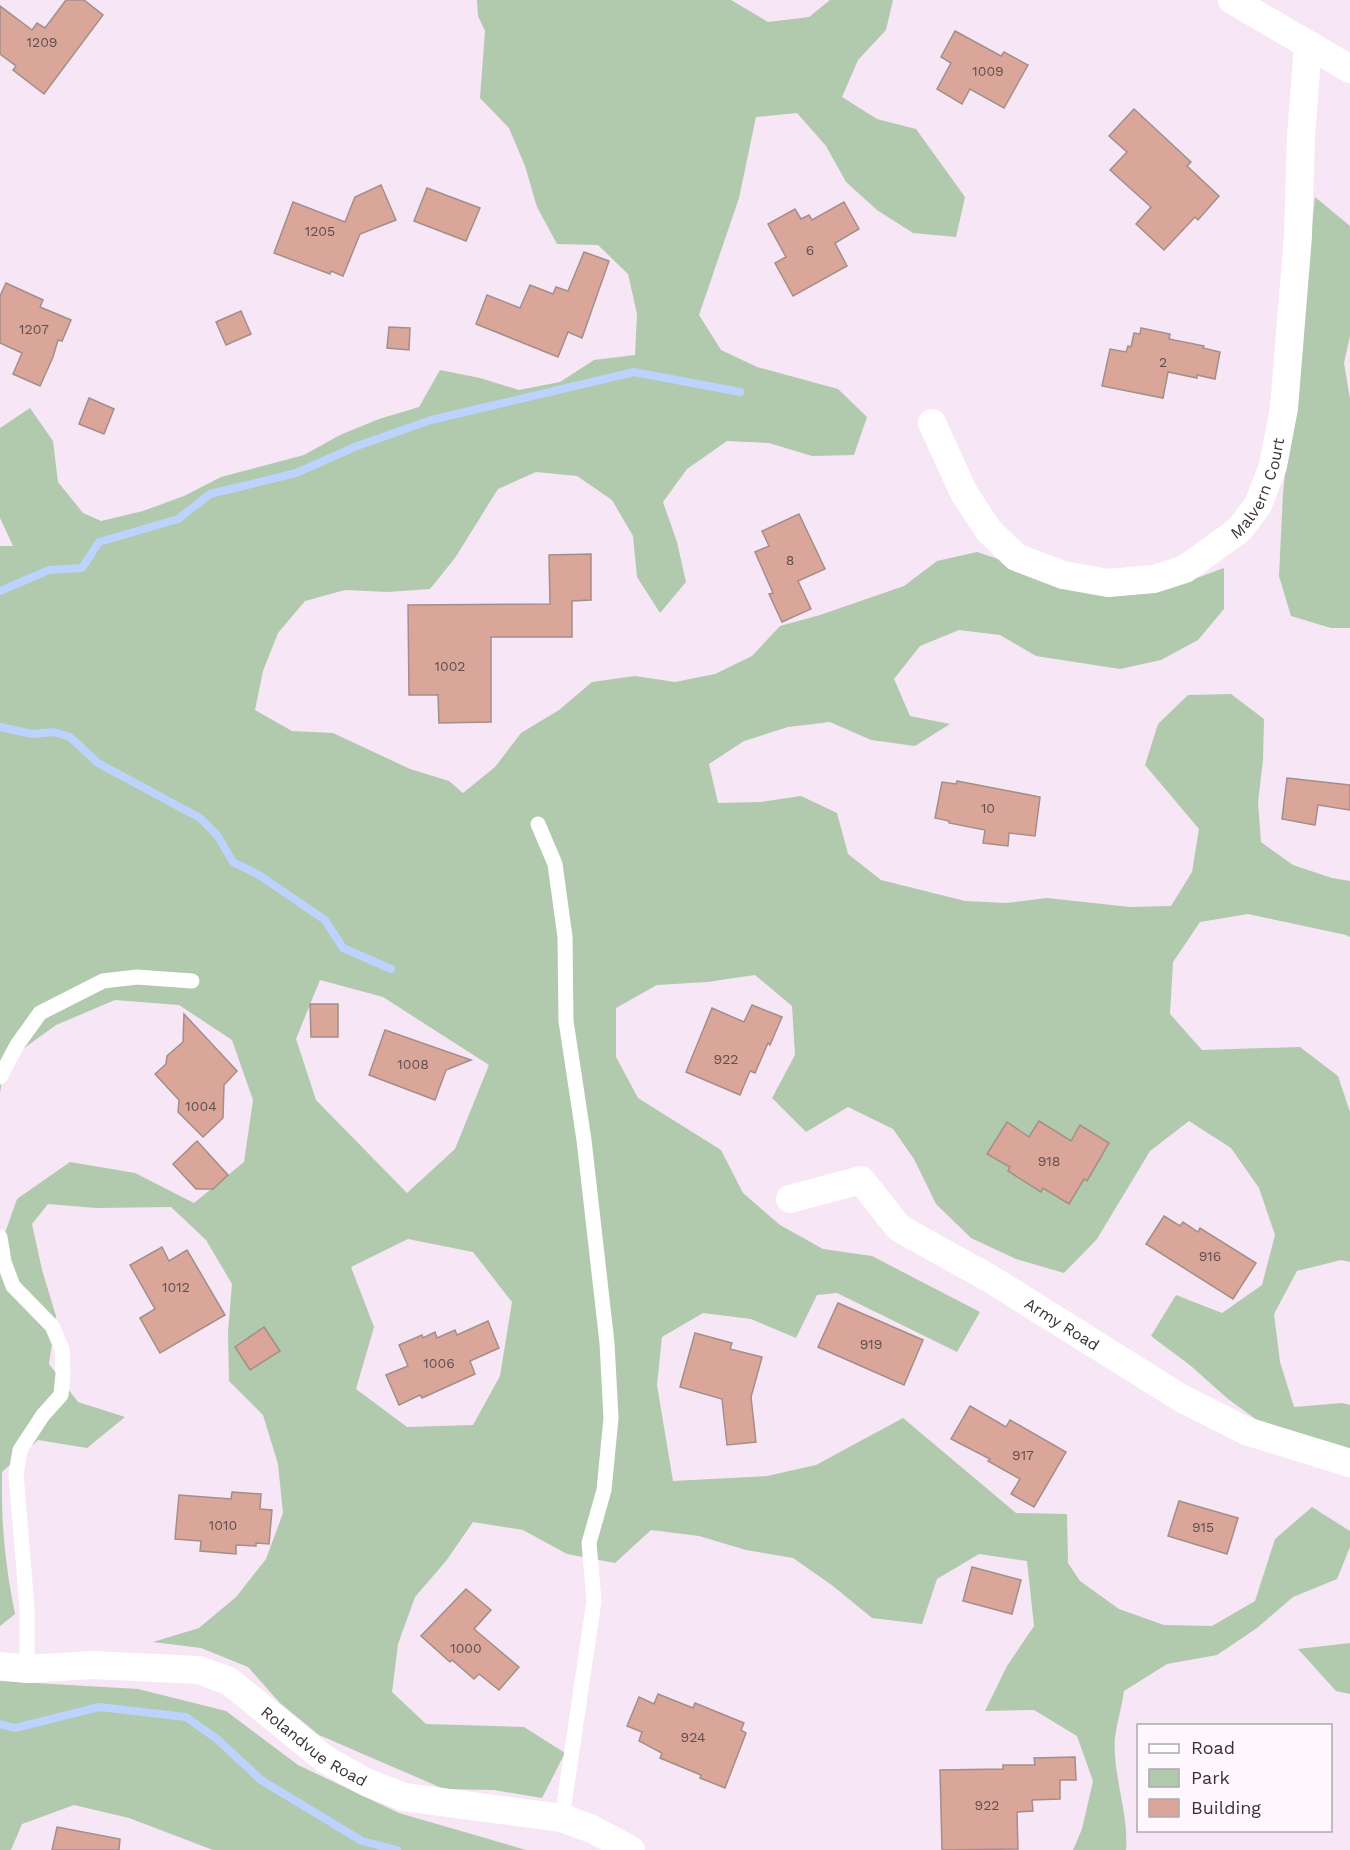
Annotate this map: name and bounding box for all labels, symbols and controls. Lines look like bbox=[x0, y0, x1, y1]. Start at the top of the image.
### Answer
house number: 1209 bbox=[27, 34, 57, 50]
house number: 1009 bbox=[972, 63, 1004, 79]
house number: 1205 bbox=[305, 223, 335, 239]
house number: 6 bbox=[806, 242, 814, 258]
house number: 1207 bbox=[19, 321, 49, 337]
house number: 2 bbox=[1159, 354, 1167, 370]
street label: Malvern Court bbox=[1227, 436, 1288, 543]
house number: 8 bbox=[786, 552, 794, 568]
house number: 1002 bbox=[434, 658, 466, 674]
house number: 10 bbox=[981, 800, 995, 816]
house number: 922 bbox=[714, 1051, 738, 1067]
house number: 1008 bbox=[397, 1056, 429, 1072]
house number: 1004 bbox=[185, 1098, 217, 1114]
house number: 918 bbox=[1038, 1153, 1060, 1169]
house number: 916 bbox=[1199, 1248, 1221, 1264]
house number: 1012 bbox=[162, 1279, 190, 1295]
street label: Army Road bbox=[1021, 1293, 1103, 1354]
house number: 919 bbox=[860, 1336, 882, 1352]
house number: 1006 bbox=[423, 1355, 455, 1371]
house number: 917 bbox=[1012, 1447, 1034, 1463]
house number: 1010 bbox=[209, 1517, 237, 1533]
house number: 915 bbox=[1192, 1519, 1214, 1535]
house number: 1000 bbox=[450, 1640, 482, 1656]
street label: Rolandvue Road bbox=[258, 1702, 370, 1790]
legend bbox=[1137, 1724, 1332, 1832]
house number: 924 bbox=[681, 1729, 705, 1745]
text: Road bbox=[1191, 1737, 1235, 1758]
text: Park bbox=[1191, 1767, 1230, 1788]
house number: 922 bbox=[975, 1797, 999, 1813]
text: Building bbox=[1191, 1797, 1261, 1818]

